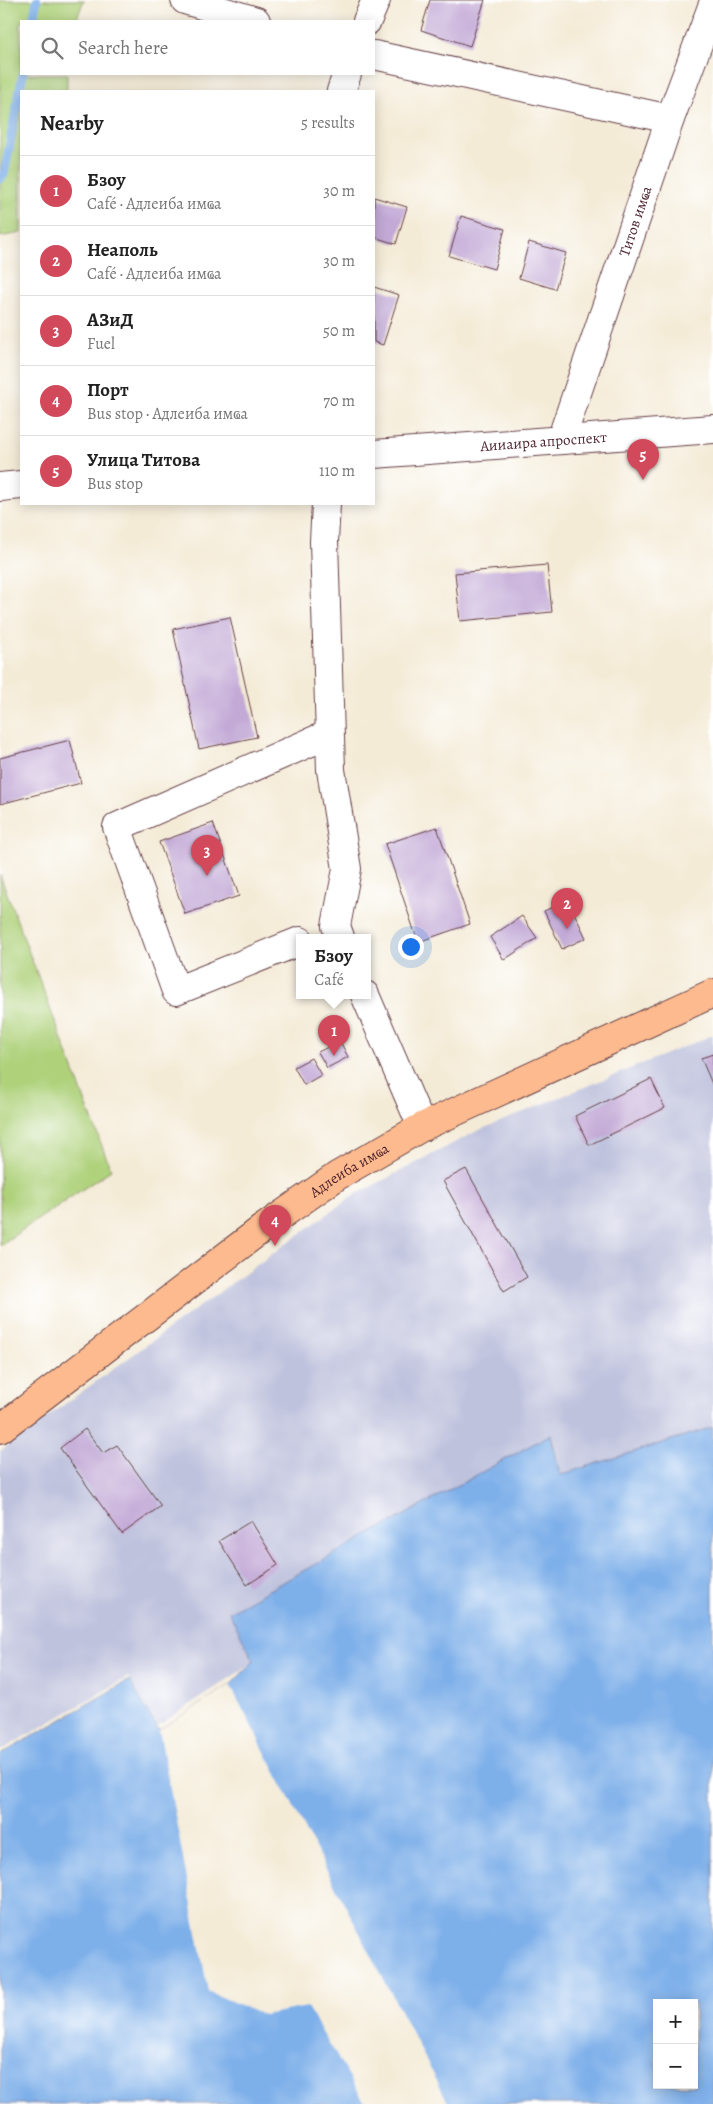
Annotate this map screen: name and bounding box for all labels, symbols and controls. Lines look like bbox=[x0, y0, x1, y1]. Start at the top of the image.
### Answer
search box bbox=[20, 20, 375, 75]
icon: search bbox=[38, 34, 66, 62]
text: Search here bbox=[78, 35, 168, 61]
text: Nearby bbox=[40, 109, 103, 137]
text: 5 results bbox=[301, 112, 355, 134]
text: Бзоу bbox=[87, 167, 126, 193]
text: 1 bbox=[53, 180, 59, 202]
text: 30 m bbox=[323, 180, 355, 202]
street label: Титов имҩа bbox=[614, 183, 657, 259]
text: Café · Адлеиба имҩа bbox=[87, 193, 221, 215]
text: Неаполь bbox=[87, 237, 158, 263]
text: 2 bbox=[52, 250, 60, 272]
text: 30 m bbox=[323, 250, 355, 272]
text: Café · Адлеиба имҩа bbox=[87, 263, 221, 285]
text: АЗиД bbox=[87, 307, 133, 333]
text: 3 bbox=[53, 320, 59, 342]
text: 50 m bbox=[323, 320, 355, 342]
text: Fuel bbox=[87, 333, 115, 355]
text: Порт bbox=[87, 377, 129, 403]
text: 4 bbox=[52, 390, 60, 412]
text: 70 m bbox=[323, 390, 355, 412]
text: Bus stop · Адлеиба имҩа bbox=[87, 403, 248, 425]
street label: Аииаира апроспект bbox=[479, 427, 608, 456]
pin: 5 bbox=[627, 439, 659, 480]
text: Улица Титова bbox=[87, 447, 200, 473]
text: 5 bbox=[53, 460, 59, 482]
text: 110 m bbox=[319, 460, 355, 482]
text: Bus stop bbox=[87, 473, 143, 495]
pin: 3 bbox=[191, 835, 223, 876]
pin: 2 bbox=[551, 888, 583, 929]
popup bbox=[296, 934, 371, 999]
your location bbox=[398, 934, 424, 960]
text: Бзоу bbox=[314, 943, 353, 969]
text: Café bbox=[314, 969, 344, 991]
pin: 1 bbox=[318, 1015, 350, 1056]
street label: Адлеиба имҩа bbox=[305, 1138, 393, 1203]
pin: 4 bbox=[259, 1205, 291, 1246]
map controls bbox=[653, 1999, 698, 2089]
button: + bbox=[653, 1999, 698, 2044]
button: − bbox=[653, 2044, 698, 2089]

